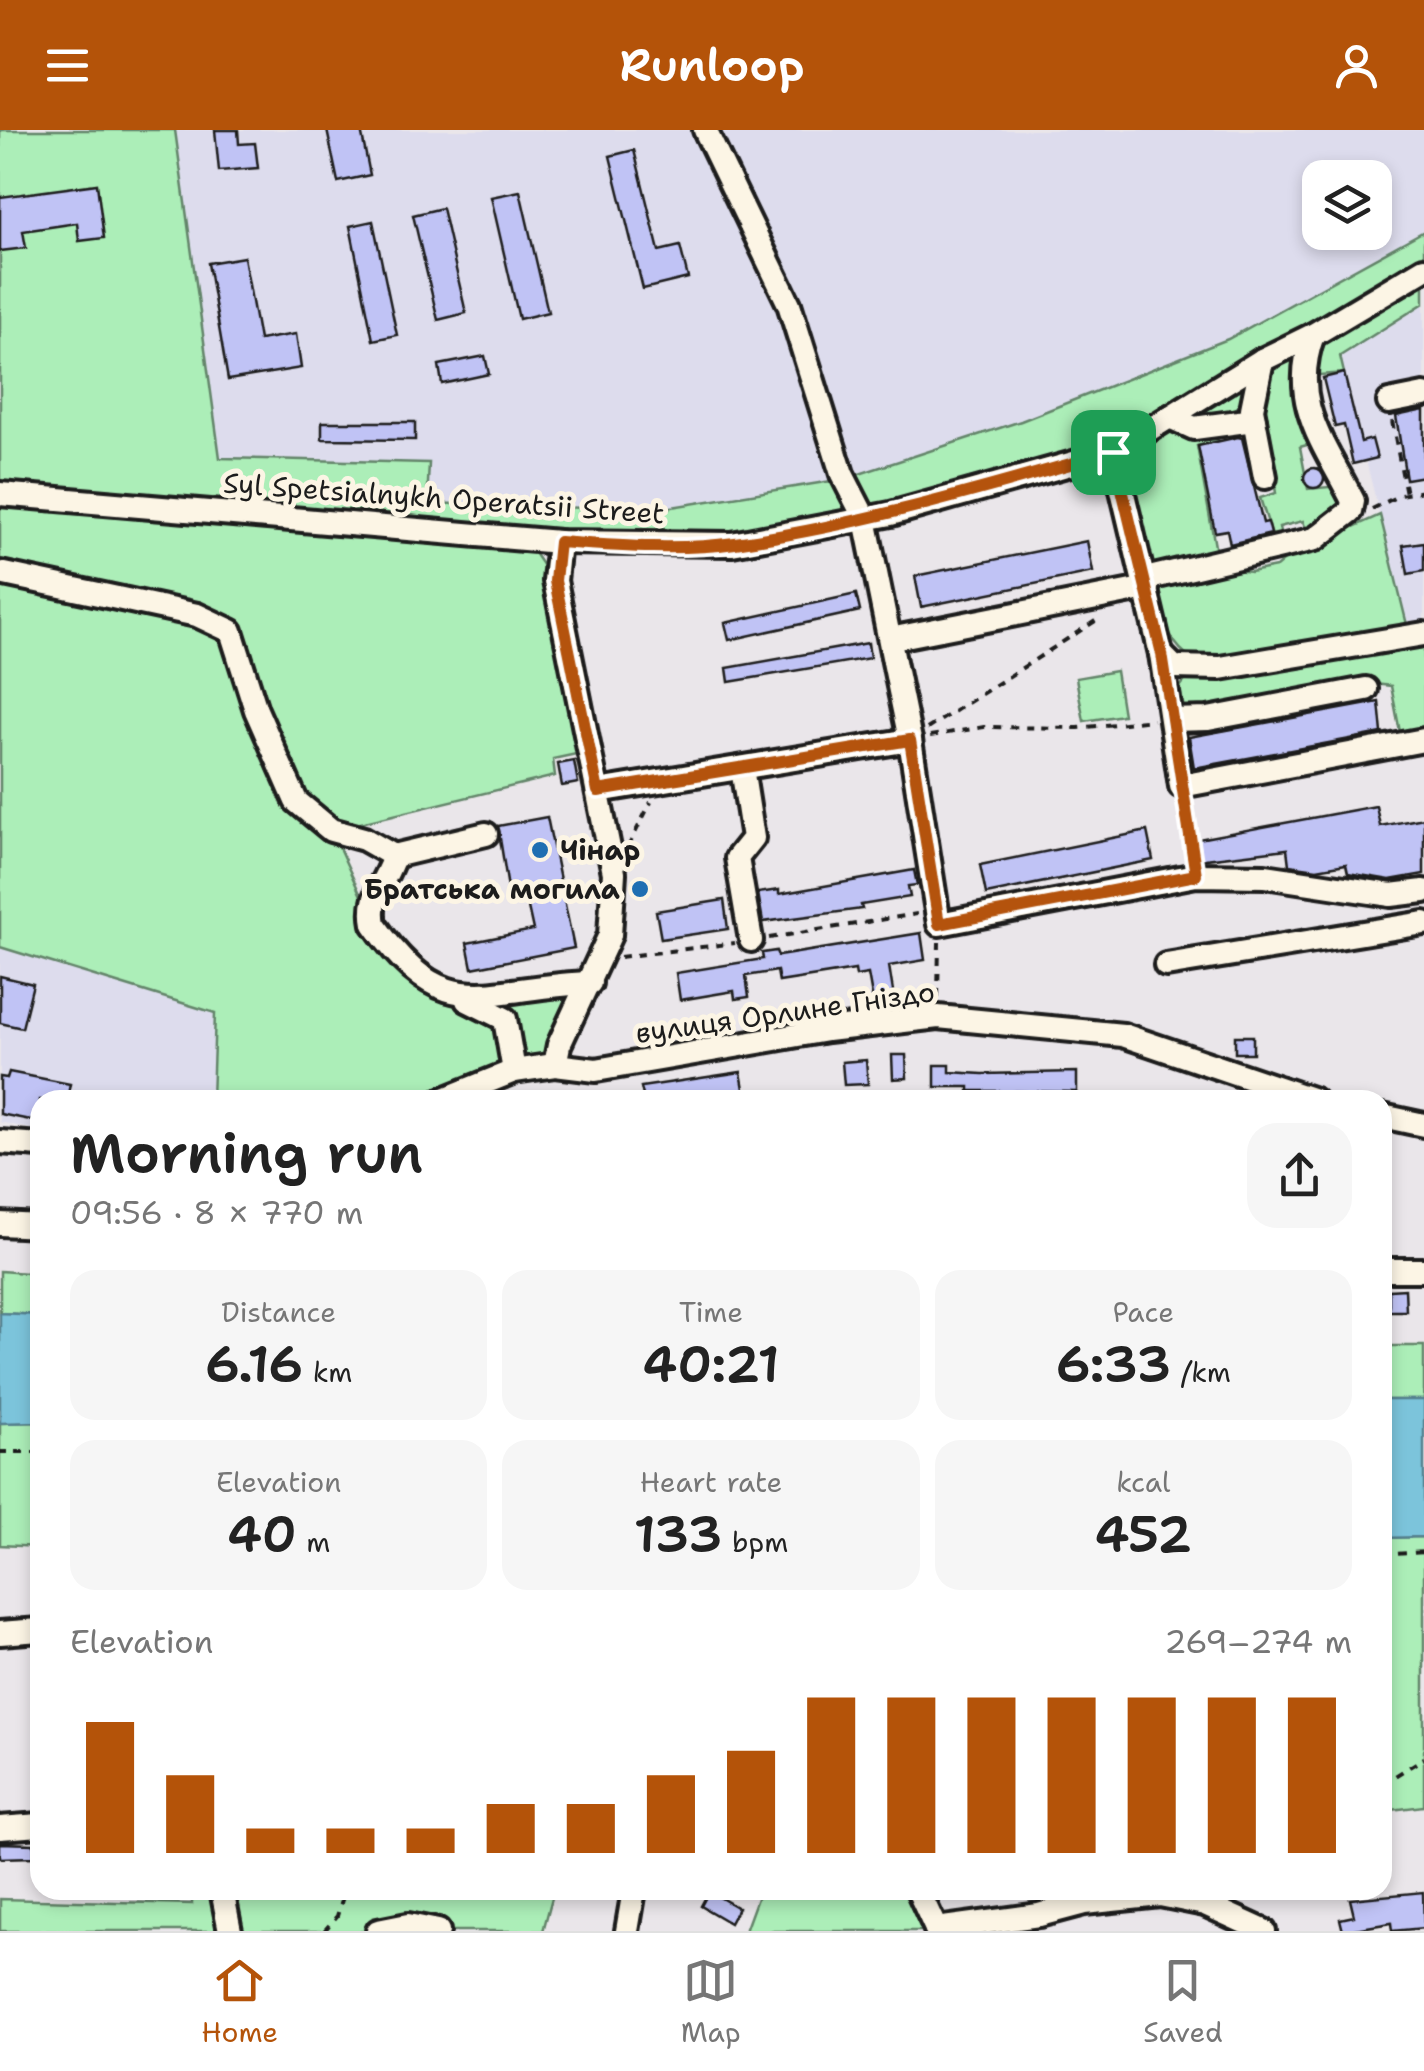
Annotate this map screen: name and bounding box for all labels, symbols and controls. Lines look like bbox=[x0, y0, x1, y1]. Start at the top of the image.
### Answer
text: Runloop bbox=[619, 35, 805, 95]
icon: menu bbox=[40, 38, 95, 93]
icon: person bbox=[1329, 38, 1384, 93]
map controls bbox=[1302, 160, 1392, 250]
button: layers bbox=[1302, 160, 1392, 250]
pin bbox=[1071, 410, 1156, 495]
icon: arrive bbox=[1086, 425, 1141, 480]
street label: Syl Spetsialnykh Operatsii Street bbox=[222, 464, 666, 532]
place label: Чінар bbox=[560, 831, 640, 869]
marker: Чінар bbox=[529, 839, 551, 861]
place label: Братська могила bbox=[364, 870, 620, 908]
marker: Братська могила bbox=[629, 878, 651, 900]
street label: вулиця Орлине Гніздо bbox=[633, 972, 937, 1052]
text: Morning run bbox=[70, 1116, 423, 1190]
button: share bbox=[1247, 1123, 1352, 1228]
text: 09:56 · 8 × 770 m bbox=[70, 1191, 363, 1234]
text: Distance bbox=[221, 1293, 336, 1331]
text: Time bbox=[679, 1293, 743, 1331]
text: Pace bbox=[1113, 1293, 1174, 1331]
text: 6.16 bbox=[205, 1331, 303, 1398]
text: 40:21 bbox=[642, 1331, 780, 1398]
text: 6:33 bbox=[1056, 1331, 1171, 1398]
text: km bbox=[303, 1353, 352, 1391]
text: /km bbox=[1171, 1353, 1231, 1391]
text: Elevation bbox=[216, 1463, 341, 1501]
text: Heart rate bbox=[640, 1463, 782, 1501]
text: kcal bbox=[1116, 1463, 1171, 1501]
text: 40 bbox=[227, 1501, 297, 1568]
text: 133 bbox=[634, 1501, 722, 1568]
text: 452 bbox=[1095, 1501, 1192, 1568]
text: m bbox=[297, 1523, 330, 1561]
text: bpm bbox=[722, 1523, 788, 1561]
text: Elevation bbox=[70, 1620, 213, 1663]
text: 269–274 m bbox=[1164, 1620, 1352, 1663]
tab: Home bbox=[201, 1953, 278, 2051]
tab: Map bbox=[681, 1953, 741, 2051]
tab: Saved bbox=[1143, 1953, 1223, 2051]

